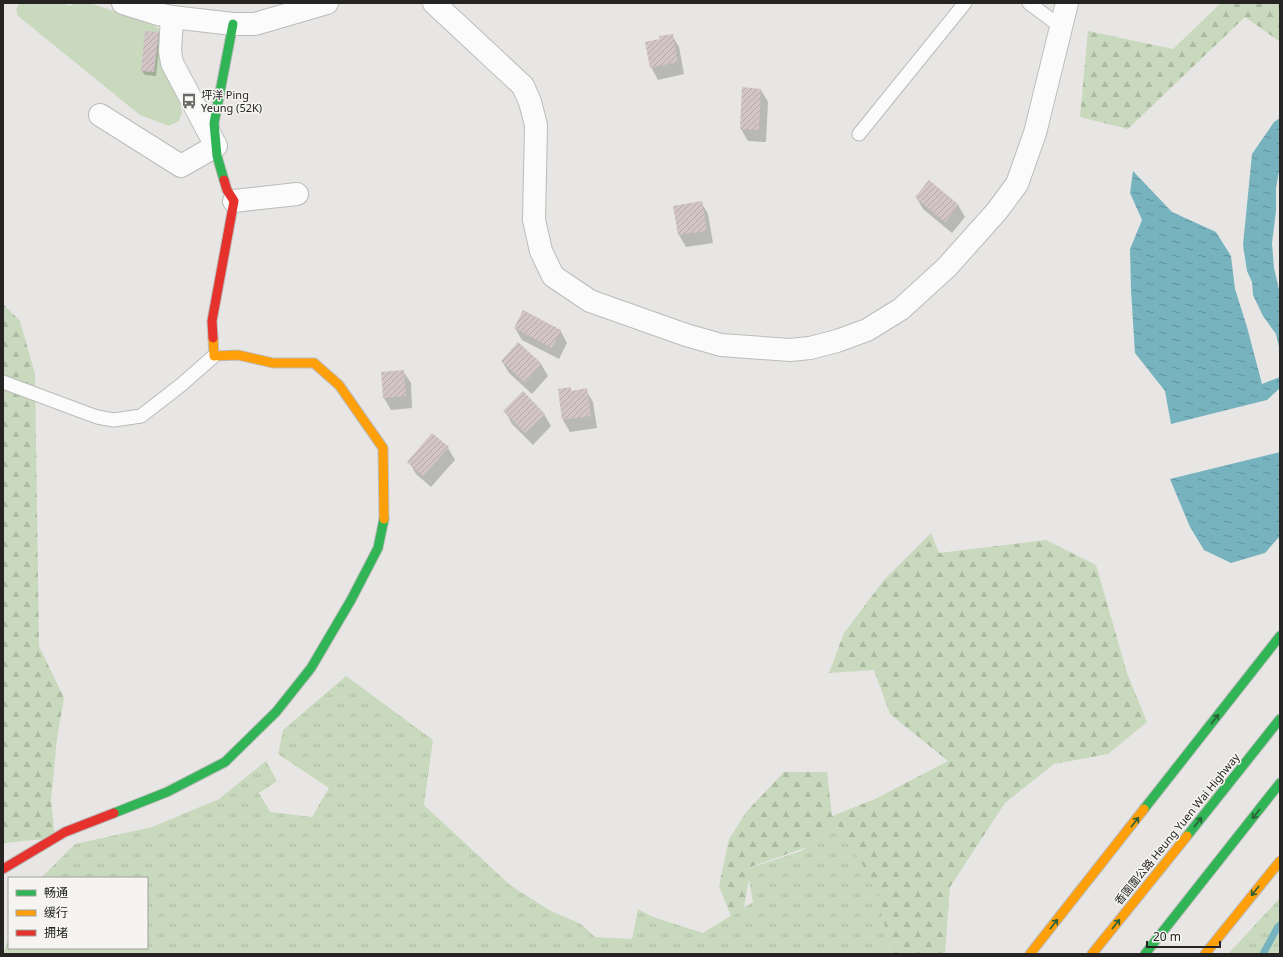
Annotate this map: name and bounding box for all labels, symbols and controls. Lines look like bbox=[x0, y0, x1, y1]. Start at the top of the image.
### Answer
place label: 坪洋 Ping Yeung (52K) bbox=[201, 87, 262, 115]
bus stop icon: 坪洋 Ping Yeung (52K) bbox=[180, 92, 198, 110]
one-way arrow bbox=[1211, 714, 1219, 725]
street label: 香園圍公路 Heung Yuen Wai Highway bbox=[1111, 750, 1243, 908]
one-way arrow bbox=[1251, 808, 1260, 819]
one-way arrow bbox=[1130, 816, 1139, 827]
one-way arrow bbox=[1193, 817, 1202, 828]
legend bbox=[8, 877, 148, 949]
text: 畅通 bbox=[44, 884, 68, 901]
one-way arrow bbox=[1251, 886, 1260, 897]
text: 缓行 bbox=[44, 904, 68, 921]
one-way arrow bbox=[1050, 918, 1059, 929]
one-way arrow bbox=[1112, 918, 1121, 929]
scale bar bbox=[1147, 923, 1220, 949]
text: 拥堵 bbox=[44, 924, 68, 941]
text: 20 m bbox=[1153, 928, 1181, 945]

